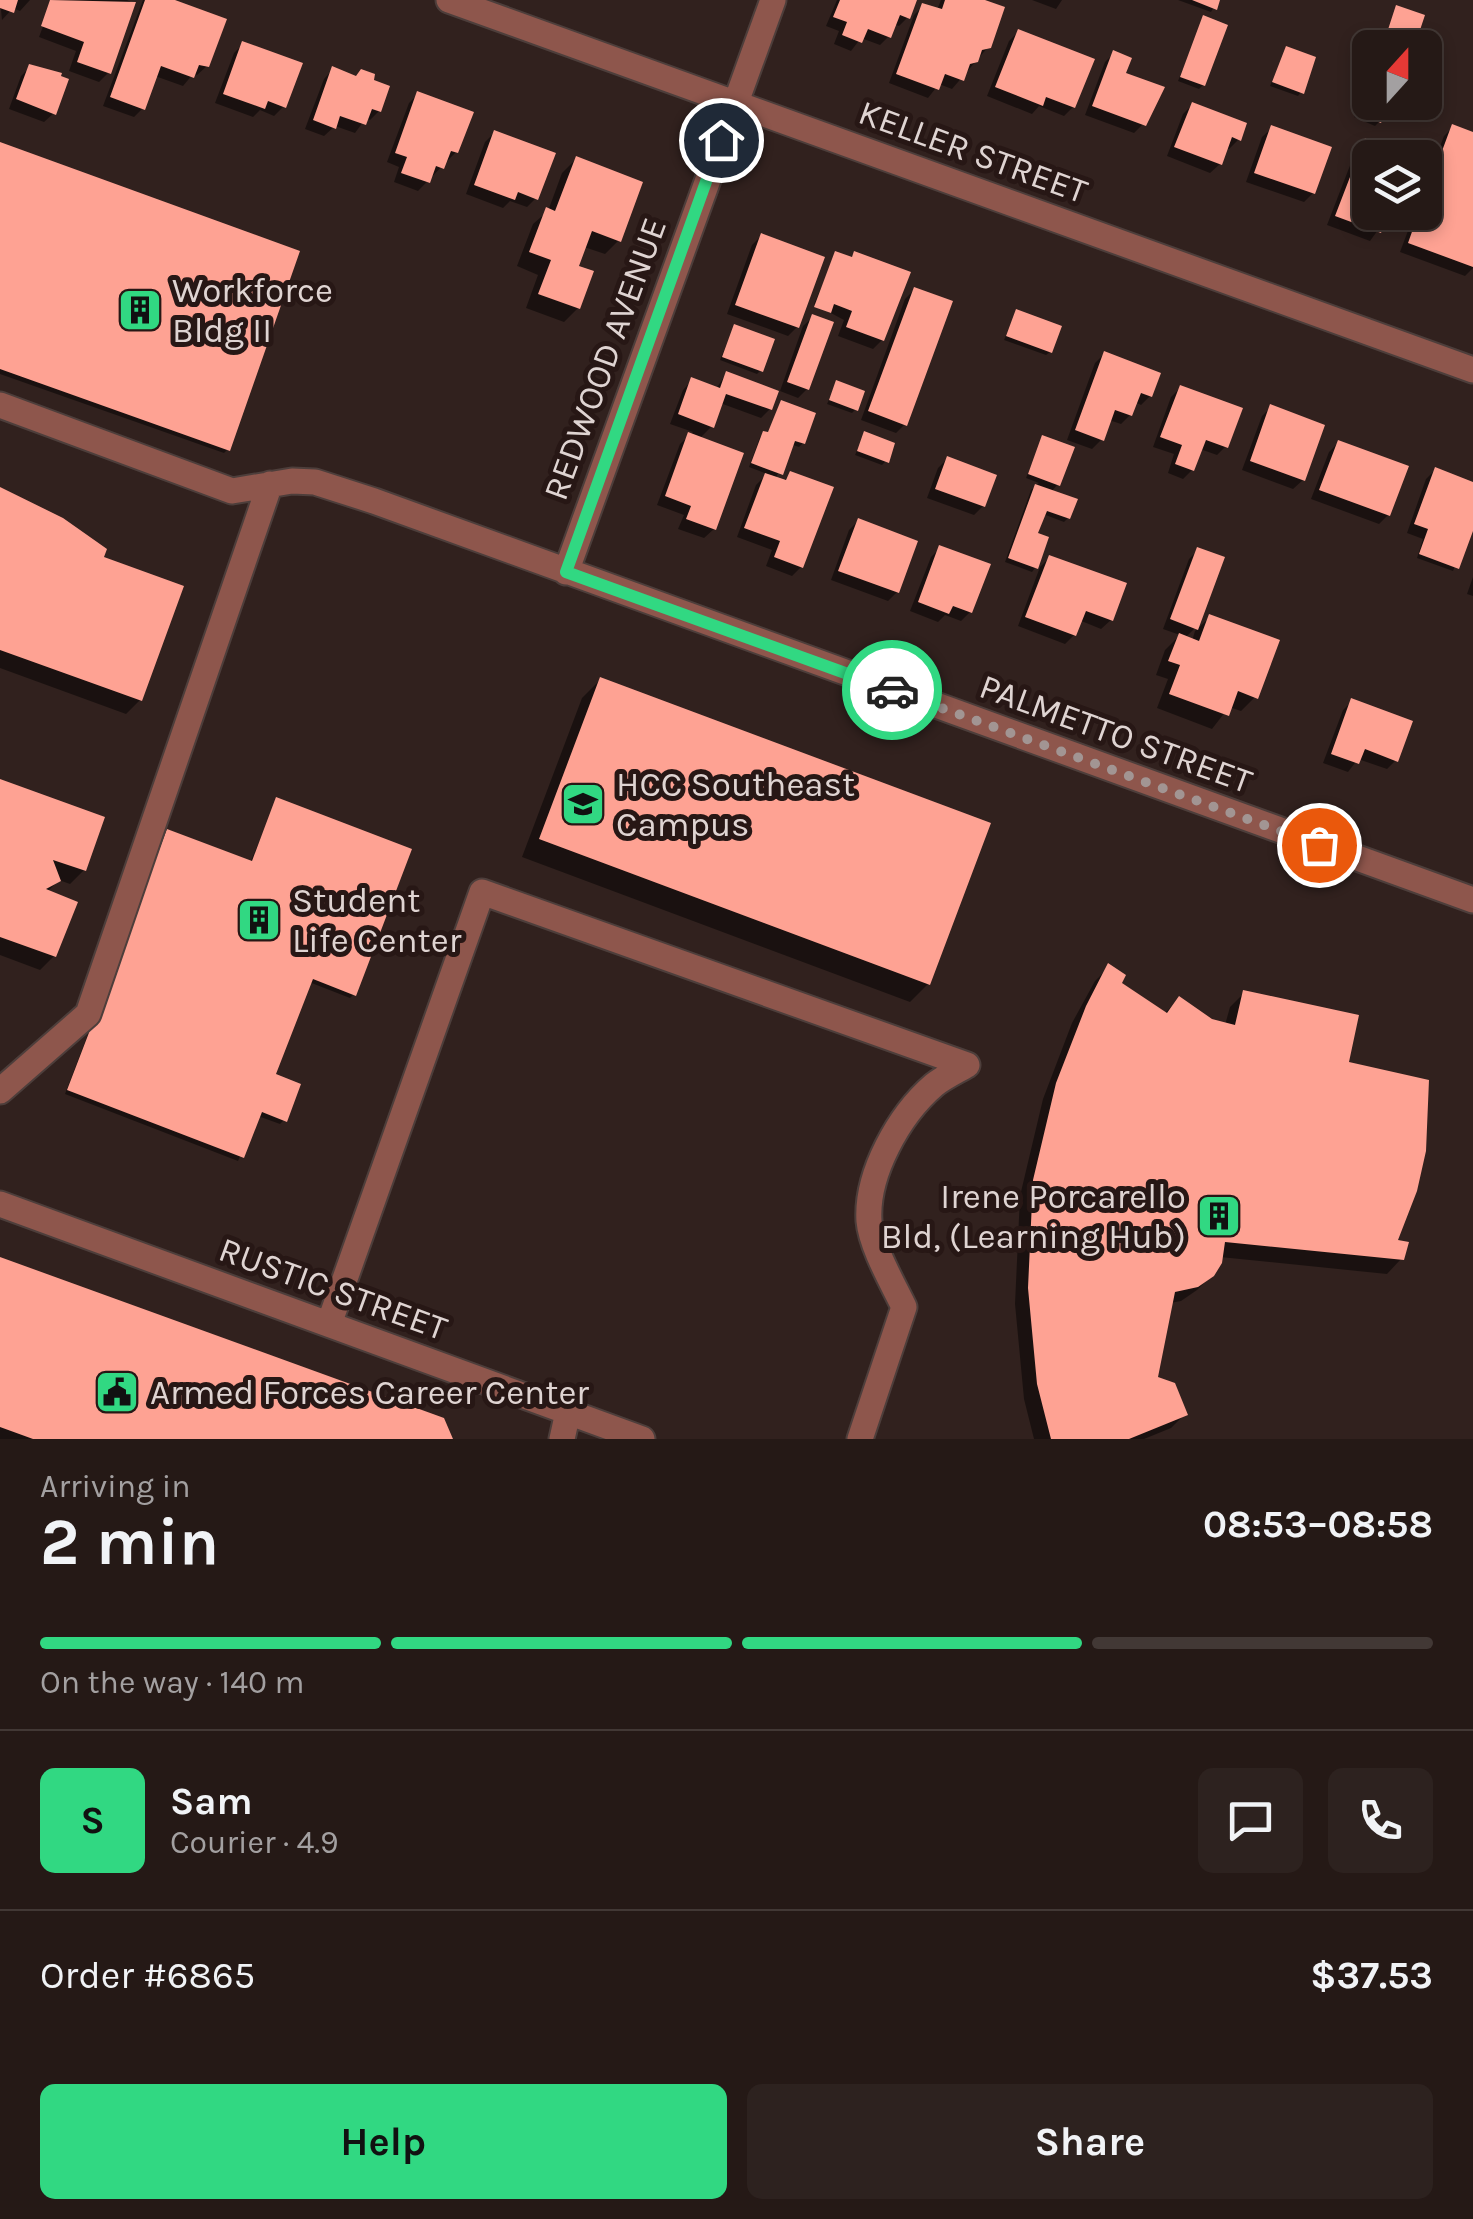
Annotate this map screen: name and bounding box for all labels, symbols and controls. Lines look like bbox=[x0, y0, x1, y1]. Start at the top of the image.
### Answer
north arrow bbox=[1352, 30, 1442, 120]
map controls bbox=[1352, 30, 1442, 230]
street label: KELLER STREET bbox=[853, 92, 1093, 212]
pin bbox=[679, 98, 764, 183]
icon: home bbox=[694, 113, 749, 168]
button: layers bbox=[1352, 140, 1442, 230]
street label: REDWOOD AVENUE bbox=[535, 212, 675, 506]
place label: Workforce Bldg II bbox=[172, 270, 333, 351]
building icon: Workforce Bldg II bbox=[117, 287, 163, 333]
courier bbox=[842, 640, 942, 740]
icon: car bbox=[865, 663, 920, 718]
street label: PALMETTO STREET bbox=[974, 666, 1258, 802]
place label: HCC Southeast Campus bbox=[616, 764, 855, 845]
school or university icon: HCC Southeast Campus bbox=[560, 781, 606, 827]
pin bbox=[1277, 803, 1362, 888]
icon: bag bbox=[1292, 818, 1347, 873]
place label: Student Life Center bbox=[292, 880, 462, 961]
building icon: Student Life Center bbox=[236, 897, 282, 943]
place label: Irene Porcarello Bld, (Learning Hub) bbox=[881, 1176, 1186, 1257]
building icon: Irene Porcarello Bld, (Learning Hub) bbox=[1196, 1193, 1242, 1239]
street label: RUSTIC STREET bbox=[213, 1229, 453, 1349]
public building icon: Armed Forces Career Center bbox=[94, 1369, 140, 1415]
place label: Armed Forces Career Center bbox=[150, 1372, 589, 1413]
text: Arriving in bbox=[40, 1468, 191, 1505]
text: 08:53–08:58 bbox=[1203, 1502, 1433, 1547]
text: 2 min bbox=[40, 1504, 219, 1580]
text: On the way · 140 m bbox=[40, 1664, 305, 1701]
button: chat bbox=[1198, 1768, 1303, 1873]
button: phone bbox=[1328, 1768, 1433, 1873]
text: Sam bbox=[170, 1779, 253, 1824]
text: S bbox=[80, 1798, 105, 1843]
text: Courier · 4.9 bbox=[170, 1824, 339, 1861]
text: Order #6865 bbox=[40, 1953, 255, 1998]
text: $37.53 bbox=[1310, 1953, 1433, 1998]
button: Help bbox=[40, 2084, 727, 2199]
button: Share bbox=[747, 2084, 1433, 2199]

